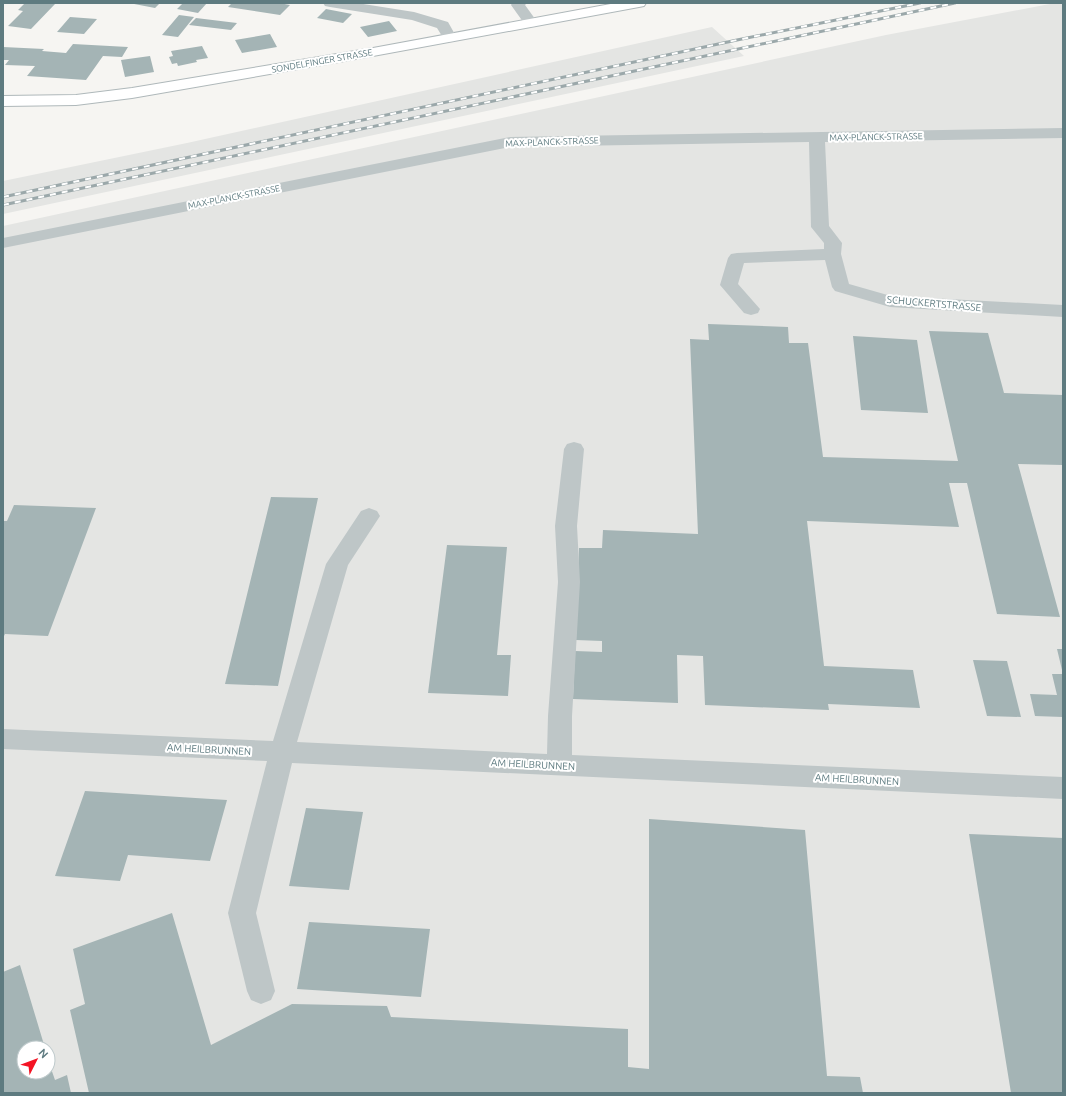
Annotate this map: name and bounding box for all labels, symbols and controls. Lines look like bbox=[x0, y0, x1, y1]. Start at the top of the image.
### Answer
street label: SONDELFINGER STRASSE bbox=[271, 47, 373, 75]
street label: MAX-PLANCK-STRASSE bbox=[829, 131, 923, 143]
street label: MAX-PLANCK-STRASSE bbox=[505, 135, 599, 149]
street label: MAX-PLANCK-STRASSE bbox=[187, 183, 281, 211]
street label: SCHUCKERTSTRASSE bbox=[886, 294, 982, 313]
street label: AM HEILBRUNNEN bbox=[167, 742, 251, 757]
street label: AM HEILBRUNNEN bbox=[491, 757, 575, 772]
street label: AM HEILBRUNNEN bbox=[815, 772, 899, 787]
north arrow bbox=[16, 1040, 56, 1080]
text: N bbox=[36, 1046, 51, 1060]

